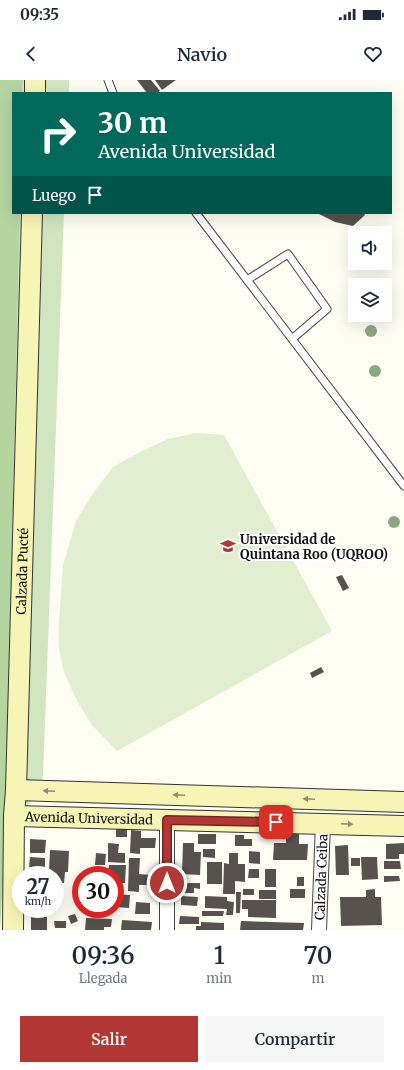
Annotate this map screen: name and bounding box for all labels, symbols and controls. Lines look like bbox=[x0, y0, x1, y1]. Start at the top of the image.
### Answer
text: 09:35 bbox=[20, 5, 59, 24]
icon: back bbox=[20, 43, 42, 65]
text: Navio bbox=[177, 43, 227, 66]
icon: heart bbox=[362, 43, 384, 65]
text: 30 m bbox=[98, 105, 167, 141]
icon: right bbox=[32, 108, 84, 160]
text: Avenida Universidad bbox=[98, 140, 275, 163]
icon: arrive bbox=[84, 184, 106, 206]
text: Luego bbox=[32, 186, 76, 205]
map controls bbox=[348, 226, 392, 322]
button: sound bbox=[348, 226, 392, 270]
button: layers bbox=[348, 278, 392, 322]
street label: Calzada Pucté bbox=[12, 527, 32, 615]
place label: Universidad de Quintana Roo (UQROO) bbox=[240, 531, 388, 563]
school or university icon: Universidad de Quintana Roo (UQROO) bbox=[219, 537, 237, 555]
one-way arrow bbox=[42, 788, 55, 794]
one-way arrow bbox=[172, 792, 185, 798]
one-way arrow bbox=[302, 796, 315, 802]
pin bbox=[259, 805, 293, 839]
street label: Avenida Universidad bbox=[24, 808, 153, 828]
icon: arrive bbox=[265, 811, 287, 833]
one-way arrow bbox=[341, 821, 354, 827]
street label: Calzada Ceiba bbox=[311, 834, 331, 920]
position arrow bbox=[146, 862, 188, 904]
speed limit sign: 30 bbox=[72, 866, 124, 918]
text: 27 bbox=[26, 874, 50, 899]
text: km/h bbox=[25, 895, 51, 908]
text: 09:36 bbox=[72, 940, 135, 971]
text: 1 bbox=[214, 940, 225, 971]
text: 70 bbox=[304, 940, 332, 971]
text: Llegada bbox=[79, 970, 127, 987]
text: min bbox=[206, 970, 232, 987]
text: m bbox=[312, 970, 324, 987]
button: Salir bbox=[20, 1016, 198, 1062]
button: Compartir bbox=[206, 1016, 384, 1062]

